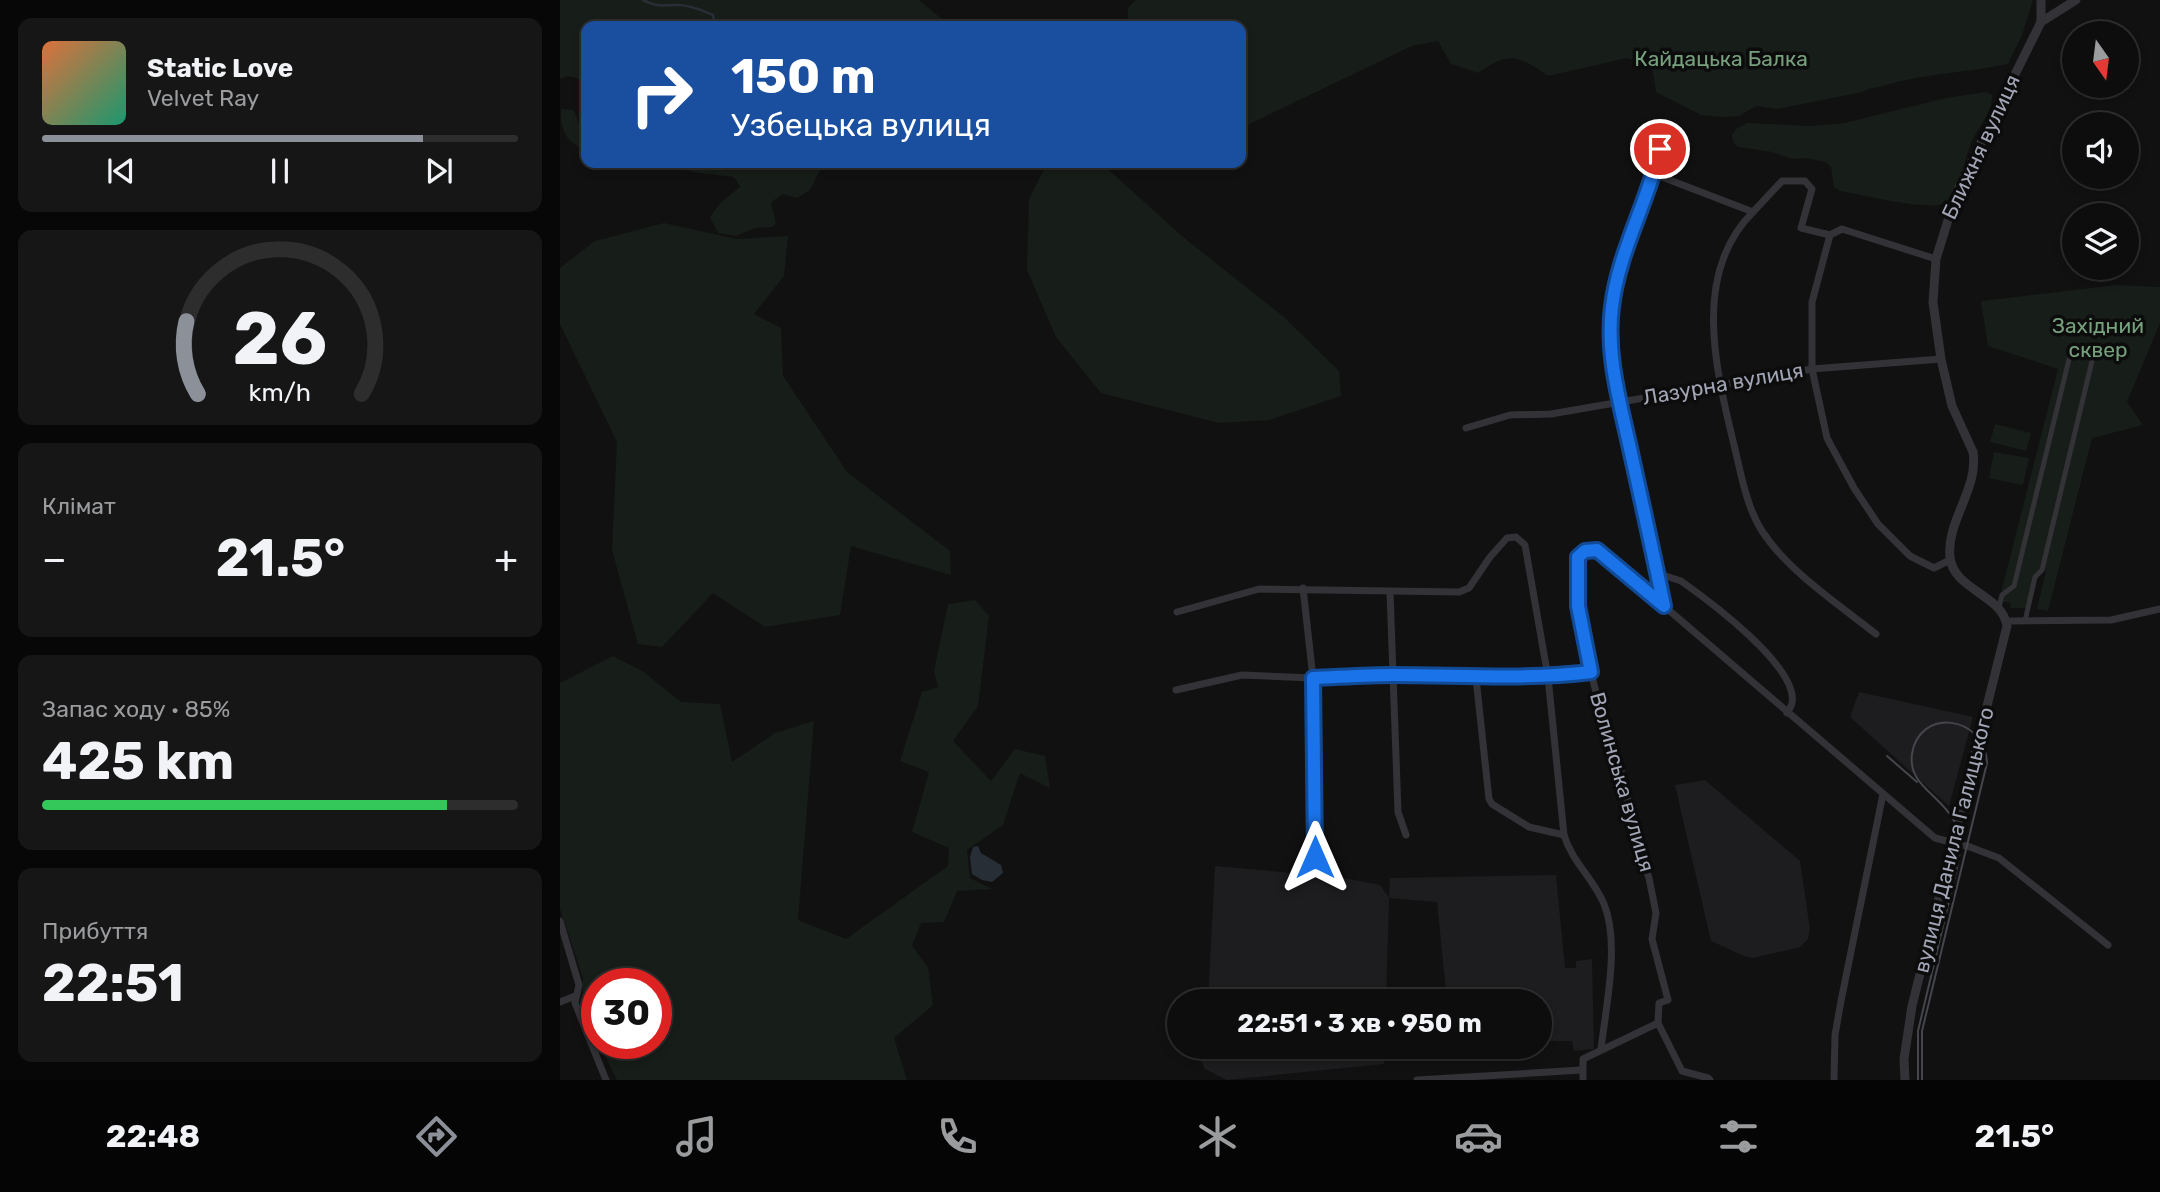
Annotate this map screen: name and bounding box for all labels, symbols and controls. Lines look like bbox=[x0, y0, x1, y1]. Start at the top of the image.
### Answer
north arrow bbox=[2062, 21, 2138, 98]
map controls bbox=[2062, 21, 2139, 280]
park label: Кайдацька Балка bbox=[1634, 46, 1808, 71]
text: 150 m bbox=[731, 47, 876, 105]
icon: right bbox=[616, 49, 707, 140]
text: Static Love bbox=[147, 53, 293, 84]
street label: Ближня вулиця bbox=[1936, 71, 2025, 223]
text: Velvet Ray bbox=[147, 84, 259, 112]
text: Узбецька вулиця bbox=[731, 106, 991, 144]
button: sound bbox=[2062, 112, 2139, 189]
pin bbox=[1630, 119, 1690, 179]
icon: arrive bbox=[1641, 130, 1679, 168]
icon: previous bbox=[102, 152, 140, 190]
icon: pause bbox=[261, 152, 299, 190]
icon: next bbox=[420, 152, 458, 190]
button: layers bbox=[2062, 203, 2139, 280]
text: 26 bbox=[233, 296, 327, 382]
park label: Західний сквер bbox=[2052, 313, 2144, 362]
street label: Лазурна вулиця bbox=[1641, 357, 1805, 410]
text: km/h bbox=[249, 377, 311, 406]
text: Клімат bbox=[42, 492, 116, 520]
text: 21.5° bbox=[216, 527, 345, 589]
text: − bbox=[42, 536, 67, 582]
text: + bbox=[494, 536, 518, 582]
street label: Волинська вулиця bbox=[1585, 689, 1660, 875]
text: Запас ходу · 85% bbox=[42, 695, 230, 723]
street label: вулиця Данила Галицького bbox=[1908, 704, 1999, 975]
text: 425 km bbox=[42, 730, 234, 792]
position arrow bbox=[1278, 820, 1352, 894]
text: Прибуття bbox=[42, 917, 148, 945]
text: 22:51 bbox=[42, 952, 184, 1014]
speed limit sign: 30 bbox=[581, 968, 672, 1059]
text: 22:51 · 3 хв · 950 m bbox=[1237, 1008, 1482, 1039]
icon: directions bbox=[412, 1112, 461, 1161]
icon: music bbox=[672, 1112, 721, 1161]
icon: phone bbox=[933, 1112, 982, 1161]
icon: climate bbox=[1193, 1112, 1242, 1161]
icon: car bbox=[1454, 1112, 1503, 1161]
icon: filters bbox=[1714, 1112, 1763, 1161]
text: 22:48 bbox=[106, 1117, 200, 1155]
text: 21.5° bbox=[1975, 1117, 2054, 1155]

